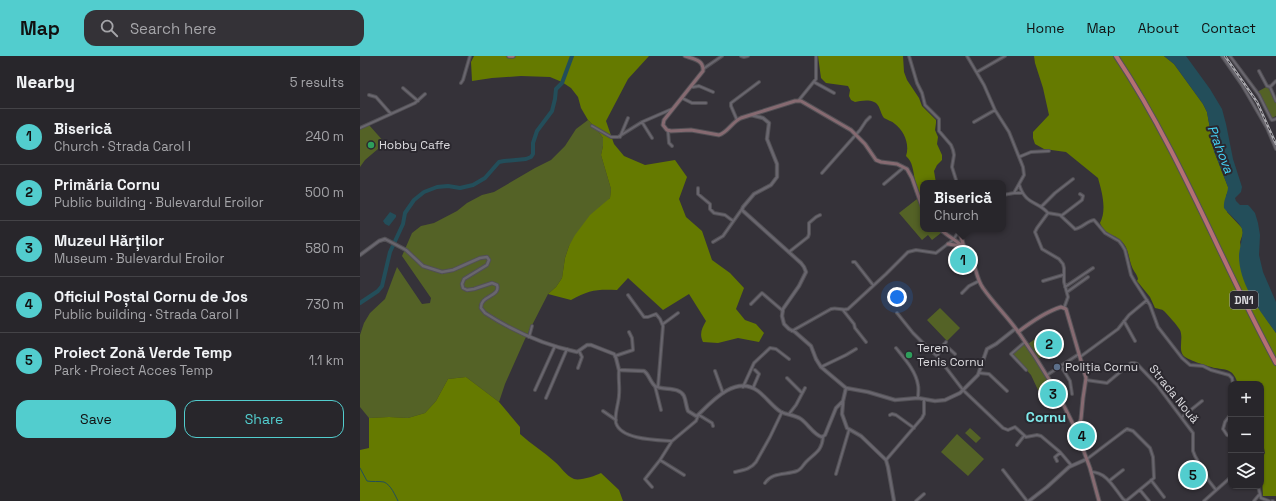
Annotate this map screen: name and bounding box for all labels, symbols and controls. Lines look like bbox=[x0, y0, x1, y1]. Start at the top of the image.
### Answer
search box bbox=[84, 10, 364, 46]
text: Map bbox=[20, 16, 60, 41]
icon: search bbox=[98, 17, 120, 39]
text: Search here bbox=[130, 19, 216, 38]
text: Home bbox=[1026, 19, 1064, 37]
text: Map bbox=[1086, 19, 1116, 37]
text: About bbox=[1138, 19, 1179, 37]
text: Contact bbox=[1201, 19, 1256, 37]
text: Nearby bbox=[16, 71, 75, 93]
text: 5 results bbox=[290, 74, 344, 91]
text: Biserică bbox=[54, 119, 112, 138]
water label: Prahova bbox=[1204, 123, 1238, 176]
text: 1 bbox=[26, 128, 32, 145]
text: 240 m bbox=[306, 128, 344, 145]
place label: Hobby Caffe bbox=[379, 137, 450, 153]
text: Church · Strada Carol I bbox=[54, 138, 191, 155]
marker: Hobby Caffe bbox=[366, 140, 376, 150]
text: Primăria Cornu bbox=[54, 175, 160, 194]
popup bbox=[920, 180, 1006, 232]
text: 2 bbox=[25, 184, 33, 201]
text: 500 m bbox=[305, 184, 344, 201]
text: Biserică bbox=[934, 188, 992, 207]
text: Public building · Bulevardul Eroilor bbox=[54, 194, 264, 211]
text: Church bbox=[934, 207, 979, 224]
text: Muzeul Hărților bbox=[54, 231, 164, 250]
text: 3 bbox=[25, 240, 33, 257]
text: 580 m bbox=[305, 240, 344, 257]
pin: 1 bbox=[950, 245, 976, 275]
text: Museum · Bulevardul Eroilor bbox=[54, 250, 224, 267]
text: Oficiul Poștal Cornu de Jos bbox=[54, 287, 248, 306]
your location bbox=[887, 287, 907, 307]
road number: DN1 bbox=[1230, 291, 1258, 309]
text: 4 bbox=[25, 296, 33, 313]
text: 730 m bbox=[306, 296, 344, 313]
text: Public building · Strada Carol I bbox=[54, 306, 239, 323]
pin: 2 bbox=[1036, 329, 1062, 359]
place label: Teren Tenis Cornu bbox=[917, 340, 984, 370]
text: Proiect Zonă Verde Temp bbox=[54, 343, 232, 362]
marker: Teren Tenis Cornu bbox=[904, 350, 914, 360]
text: 5 bbox=[25, 352, 33, 369]
text: 1.1 km bbox=[309, 352, 344, 369]
place label: Poliția Cornu bbox=[1065, 359, 1138, 375]
street label: Strada Nouă bbox=[1145, 361, 1203, 427]
text: Park · Proiect Acces Temp bbox=[54, 362, 213, 379]
marker: Poliția Cornu bbox=[1052, 362, 1062, 372]
pin: 3 bbox=[1040, 379, 1066, 409]
map controls bbox=[1228, 381, 1264, 489]
button: + bbox=[1228, 381, 1264, 417]
button: Save bbox=[16, 400, 176, 438]
button: Share bbox=[184, 400, 344, 438]
district label: Cornu bbox=[1026, 408, 1066, 426]
button: − bbox=[1228, 417, 1264, 453]
pin: 4 bbox=[1069, 421, 1095, 451]
button: layers bbox=[1228, 453, 1264, 489]
pin: 5 bbox=[1180, 460, 1206, 490]

